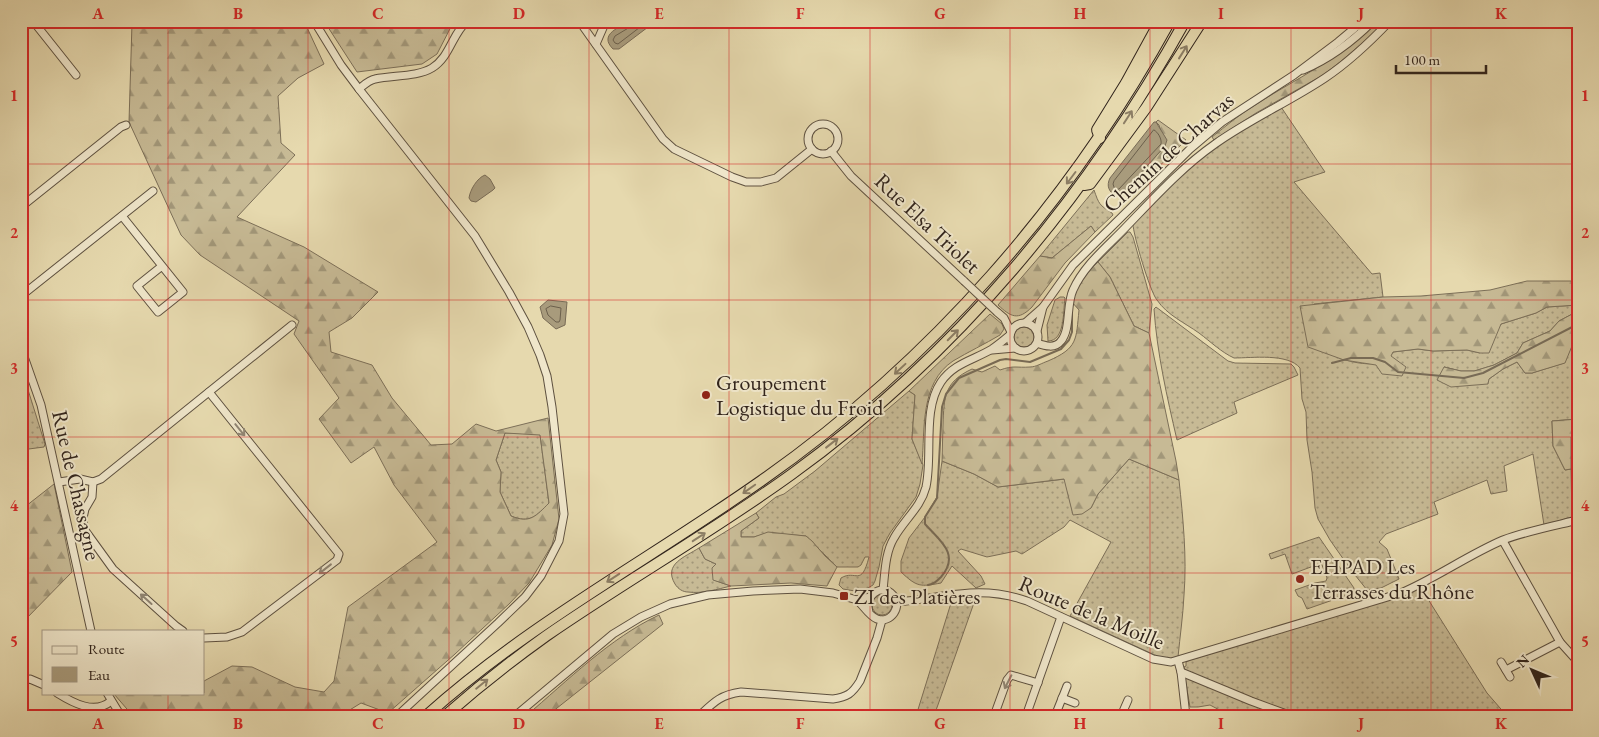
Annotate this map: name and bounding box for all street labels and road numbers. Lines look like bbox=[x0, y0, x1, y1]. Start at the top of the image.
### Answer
street label: Chemin de Charvas bbox=[1097, 86, 1240, 219]
street label: Rue Elsa Triolet bbox=[868, 167, 987, 280]
street label: Rue de Chassagne bbox=[45, 407, 108, 563]
street label: Route de la Moille bbox=[1015, 569, 1169, 656]

